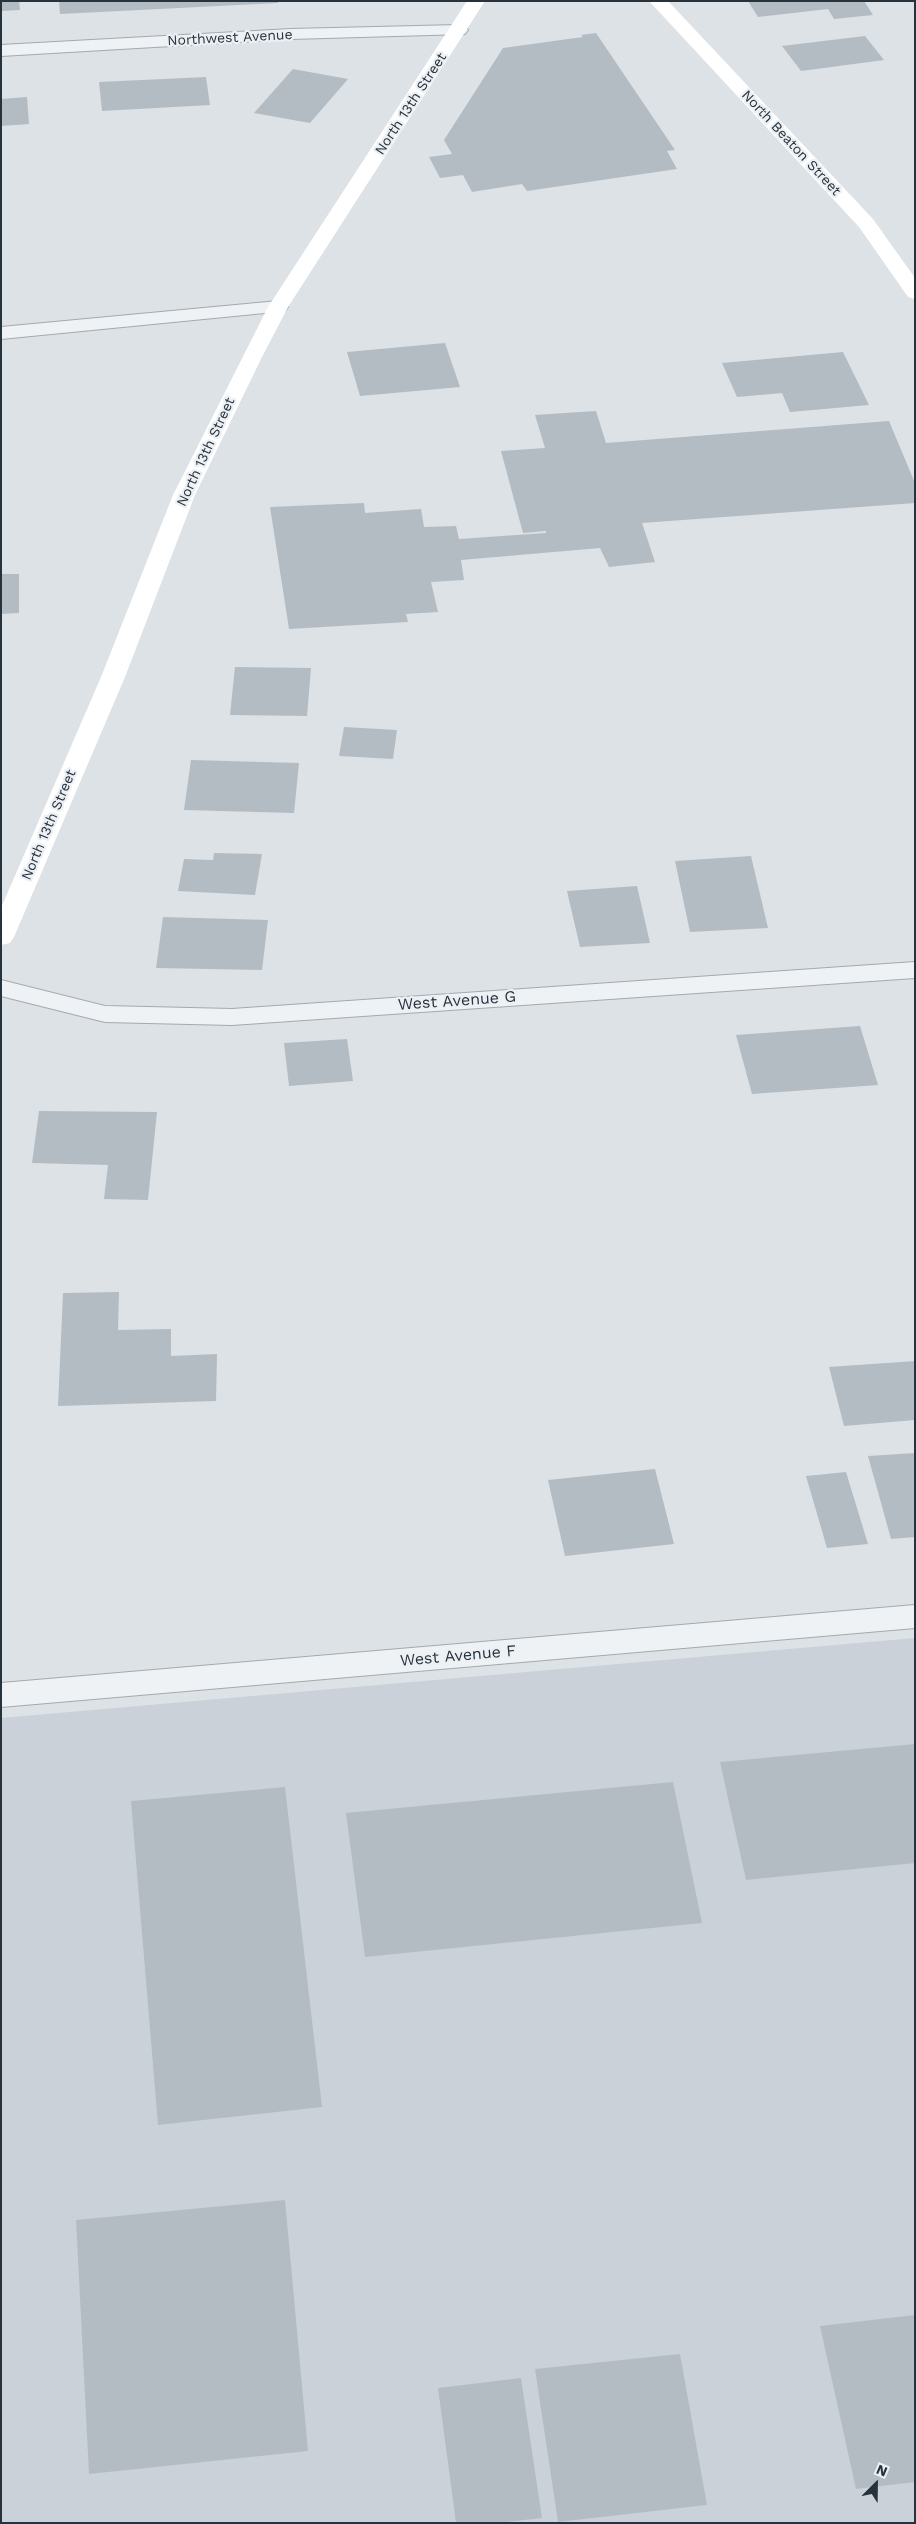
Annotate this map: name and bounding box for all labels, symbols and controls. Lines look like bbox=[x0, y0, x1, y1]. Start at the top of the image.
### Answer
street label: Northwest Avenue bbox=[167, 26, 293, 50]
street label: North 13th Street bbox=[372, 50, 450, 158]
street label: North Beaton Street bbox=[738, 87, 844, 199]
street label: North 13th Street bbox=[173, 395, 239, 509]
street label: North 13th Street bbox=[18, 767, 80, 883]
street label: West Avenue G bbox=[397, 987, 517, 1015]
street label: West Avenue F bbox=[399, 1641, 517, 1671]
north arrow bbox=[851, 2459, 901, 2509]
text: N bbox=[874, 2461, 890, 2480]

